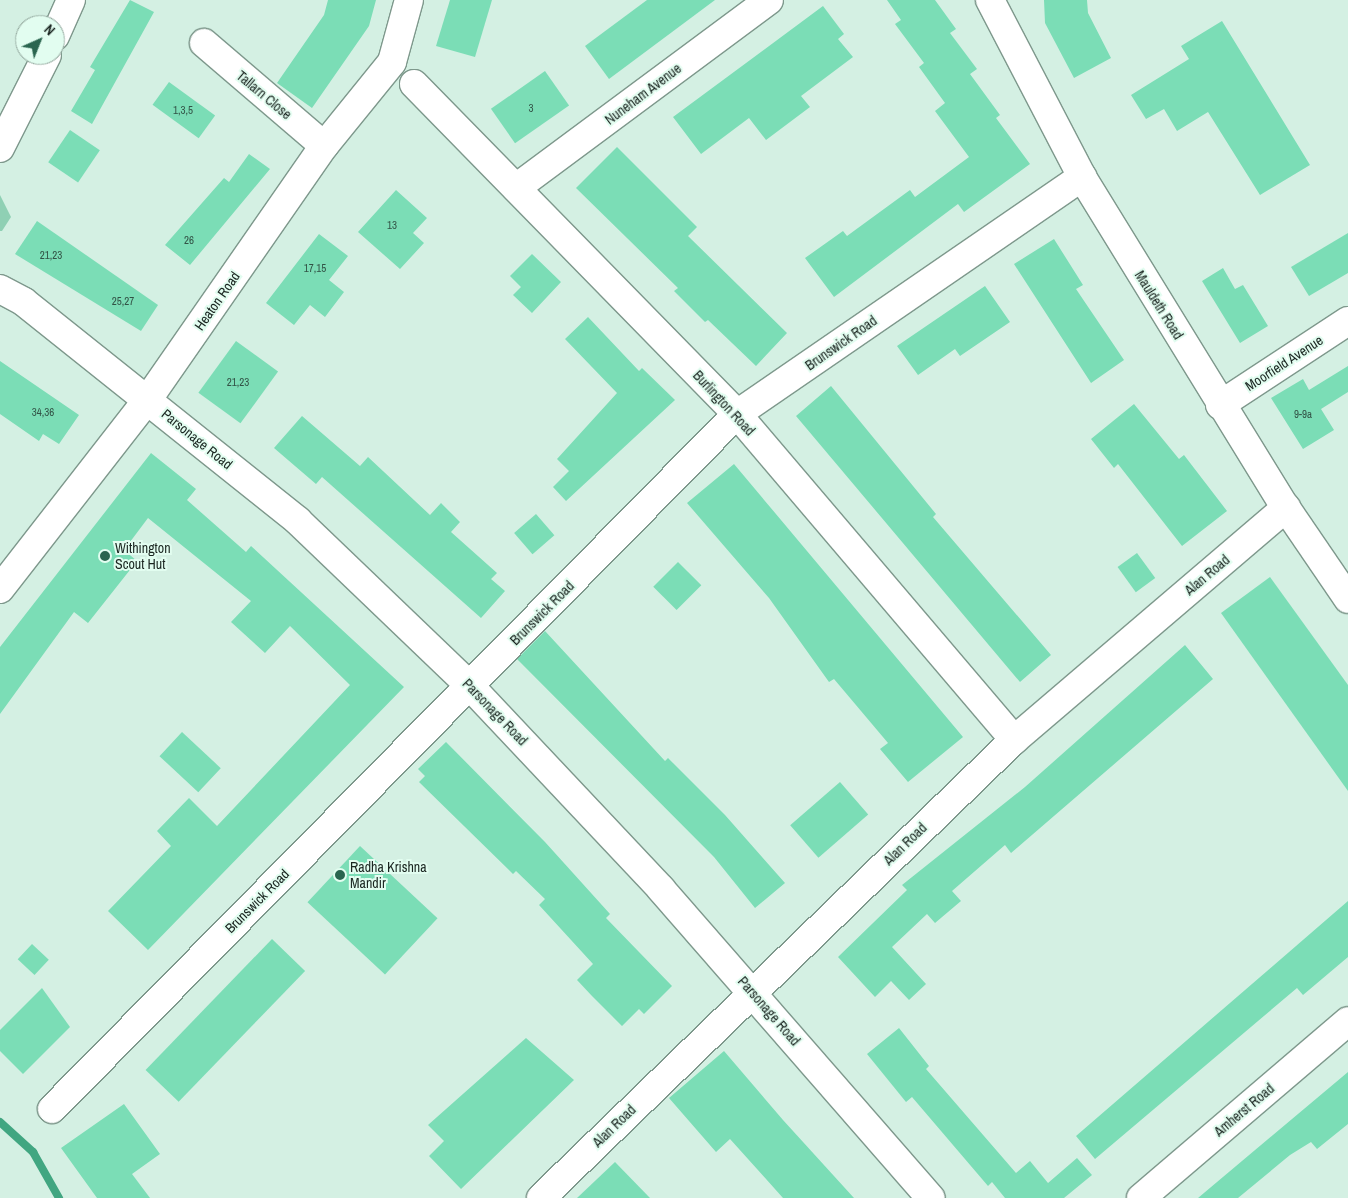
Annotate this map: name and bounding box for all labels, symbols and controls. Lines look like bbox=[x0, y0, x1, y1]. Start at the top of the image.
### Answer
north arrow bbox=[15, 15, 65, 65]
text: N bbox=[40, 21, 59, 39]
street label: Nuneham Avenue bbox=[601, 60, 685, 128]
street label: Tallarn Close bbox=[233, 67, 295, 123]
house number: 3 bbox=[528, 101, 534, 115]
house number: 1,3,5 bbox=[173, 103, 193, 117]
house number: 13 bbox=[387, 218, 397, 232]
house number: 26 bbox=[184, 233, 194, 247]
house number: 21,23 bbox=[40, 248, 62, 262]
house number: 17,15 bbox=[304, 261, 326, 275]
street label: Heaton Road bbox=[191, 268, 243, 334]
street label: Mauldeth Road bbox=[1131, 268, 1187, 342]
house number: 25,27 bbox=[112, 294, 134, 308]
street label: Brunswick Road bbox=[802, 312, 880, 374]
street label: Moorfield Avenue bbox=[1242, 332, 1326, 394]
street label: Burlington Road bbox=[690, 367, 758, 439]
house number: 21,23 bbox=[227, 375, 249, 389]
house number: 34,36 bbox=[32, 405, 54, 419]
street label: Parsonage Road bbox=[158, 405, 236, 473]
house number: 9-9a bbox=[1294, 407, 1312, 421]
place label: Withington Scout Hut bbox=[115, 540, 171, 572]
marker: Withington Scout Hut bbox=[99, 550, 111, 562]
street label: Alan Road bbox=[1181, 551, 1233, 599]
street label: Brunswick Road bbox=[507, 578, 577, 648]
street label: Parsonage Road bbox=[459, 675, 531, 749]
street label: Alan Road bbox=[880, 819, 930, 869]
place label: Radha Krishna Mandir bbox=[350, 859, 427, 892]
street label: Brunswick Road bbox=[222, 866, 292, 936]
marker: Radha Krishna Mandir bbox=[334, 869, 346, 881]
street label: Parsonage Road bbox=[734, 973, 804, 1049]
street label: Amherst Road bbox=[1210, 1080, 1278, 1140]
street label: Alan Road bbox=[589, 1101, 639, 1151]

